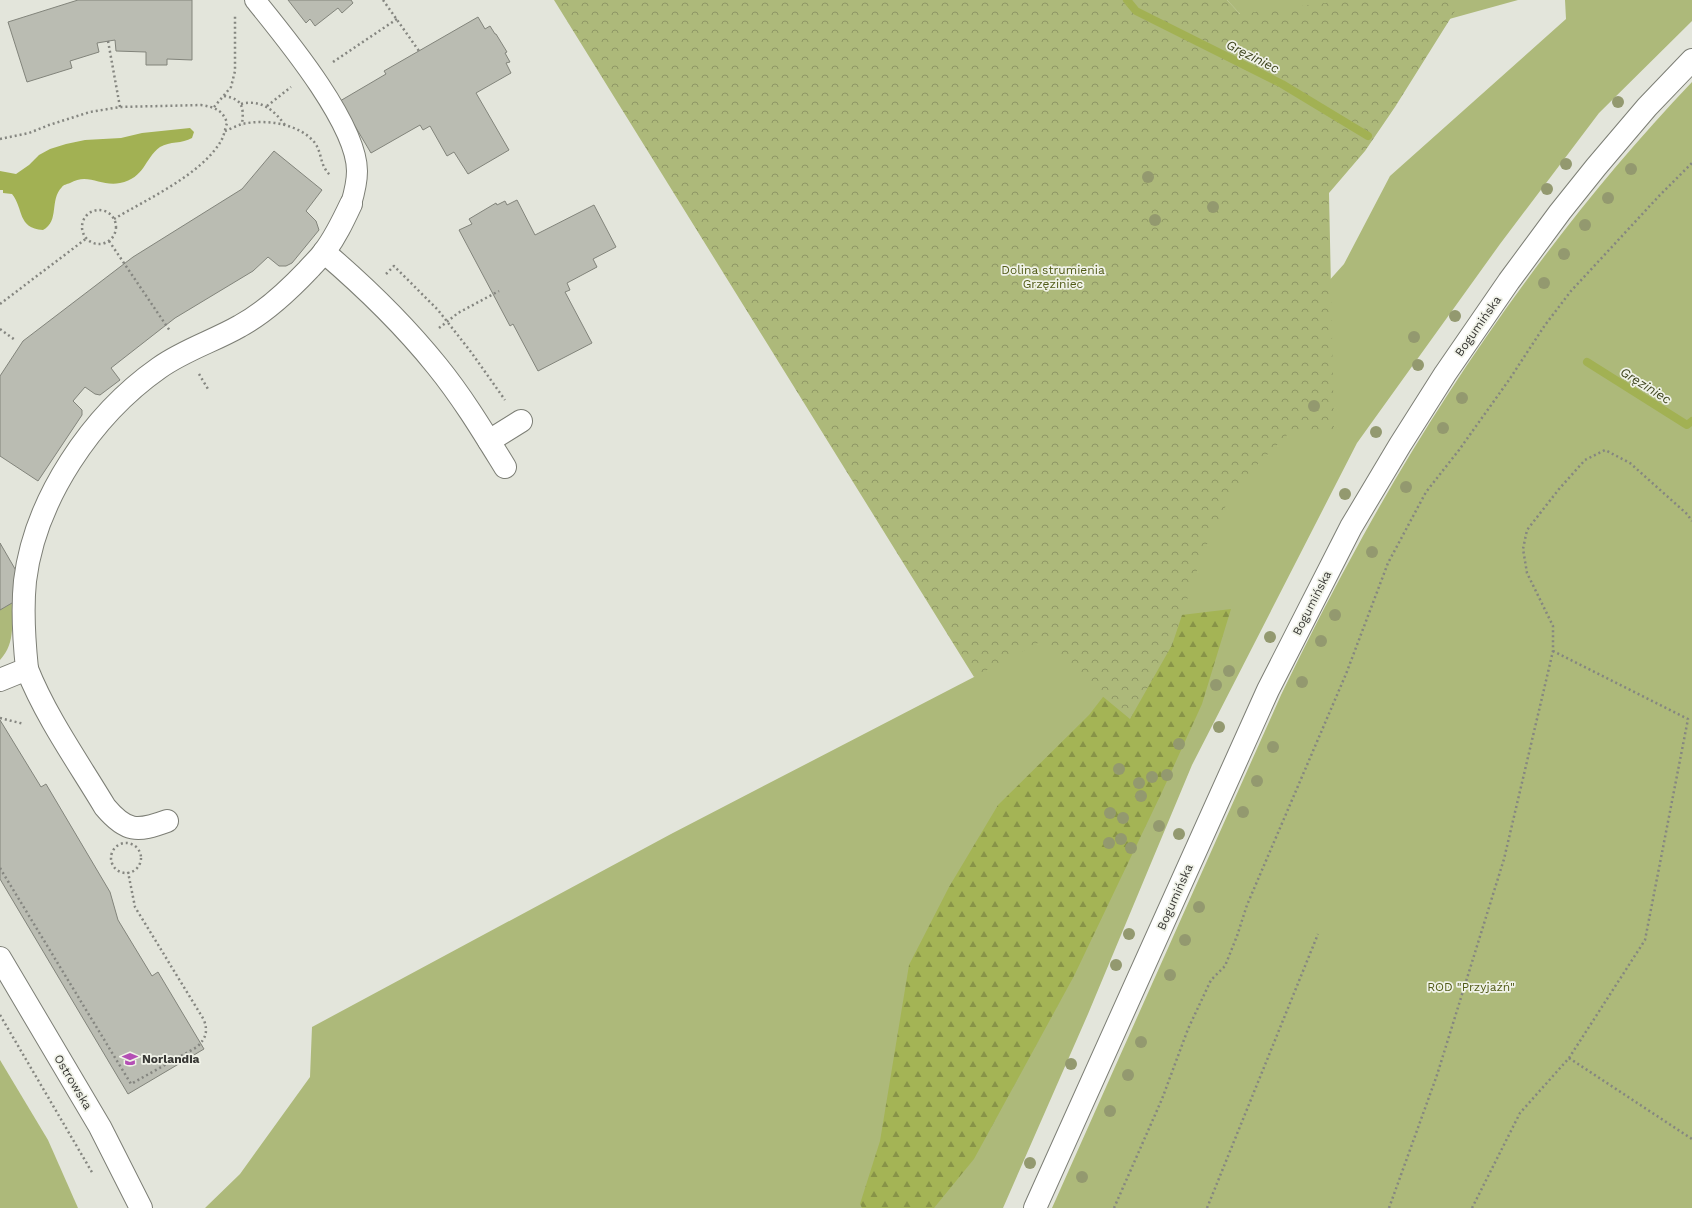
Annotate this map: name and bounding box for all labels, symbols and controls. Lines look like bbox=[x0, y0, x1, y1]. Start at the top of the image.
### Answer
water label: Gręziniec bbox=[1224, 37, 1282, 76]
park label: Dolina strumienia Grzęziniec bbox=[1001, 263, 1105, 291]
street label: Bogumińska bbox=[1452, 293, 1504, 359]
water label: Gręziniec bbox=[1618, 364, 1674, 407]
street label: Bogumińska bbox=[1290, 568, 1334, 638]
street label: Bogumińska bbox=[1154, 862, 1196, 932]
park label: ROD "Przyjaźń" bbox=[1427, 980, 1515, 994]
school or university icon: Norlandia bbox=[121, 1050, 139, 1068]
street label: Ostrowska bbox=[51, 1052, 95, 1112]
place label: Norlandia bbox=[142, 1052, 200, 1066]

